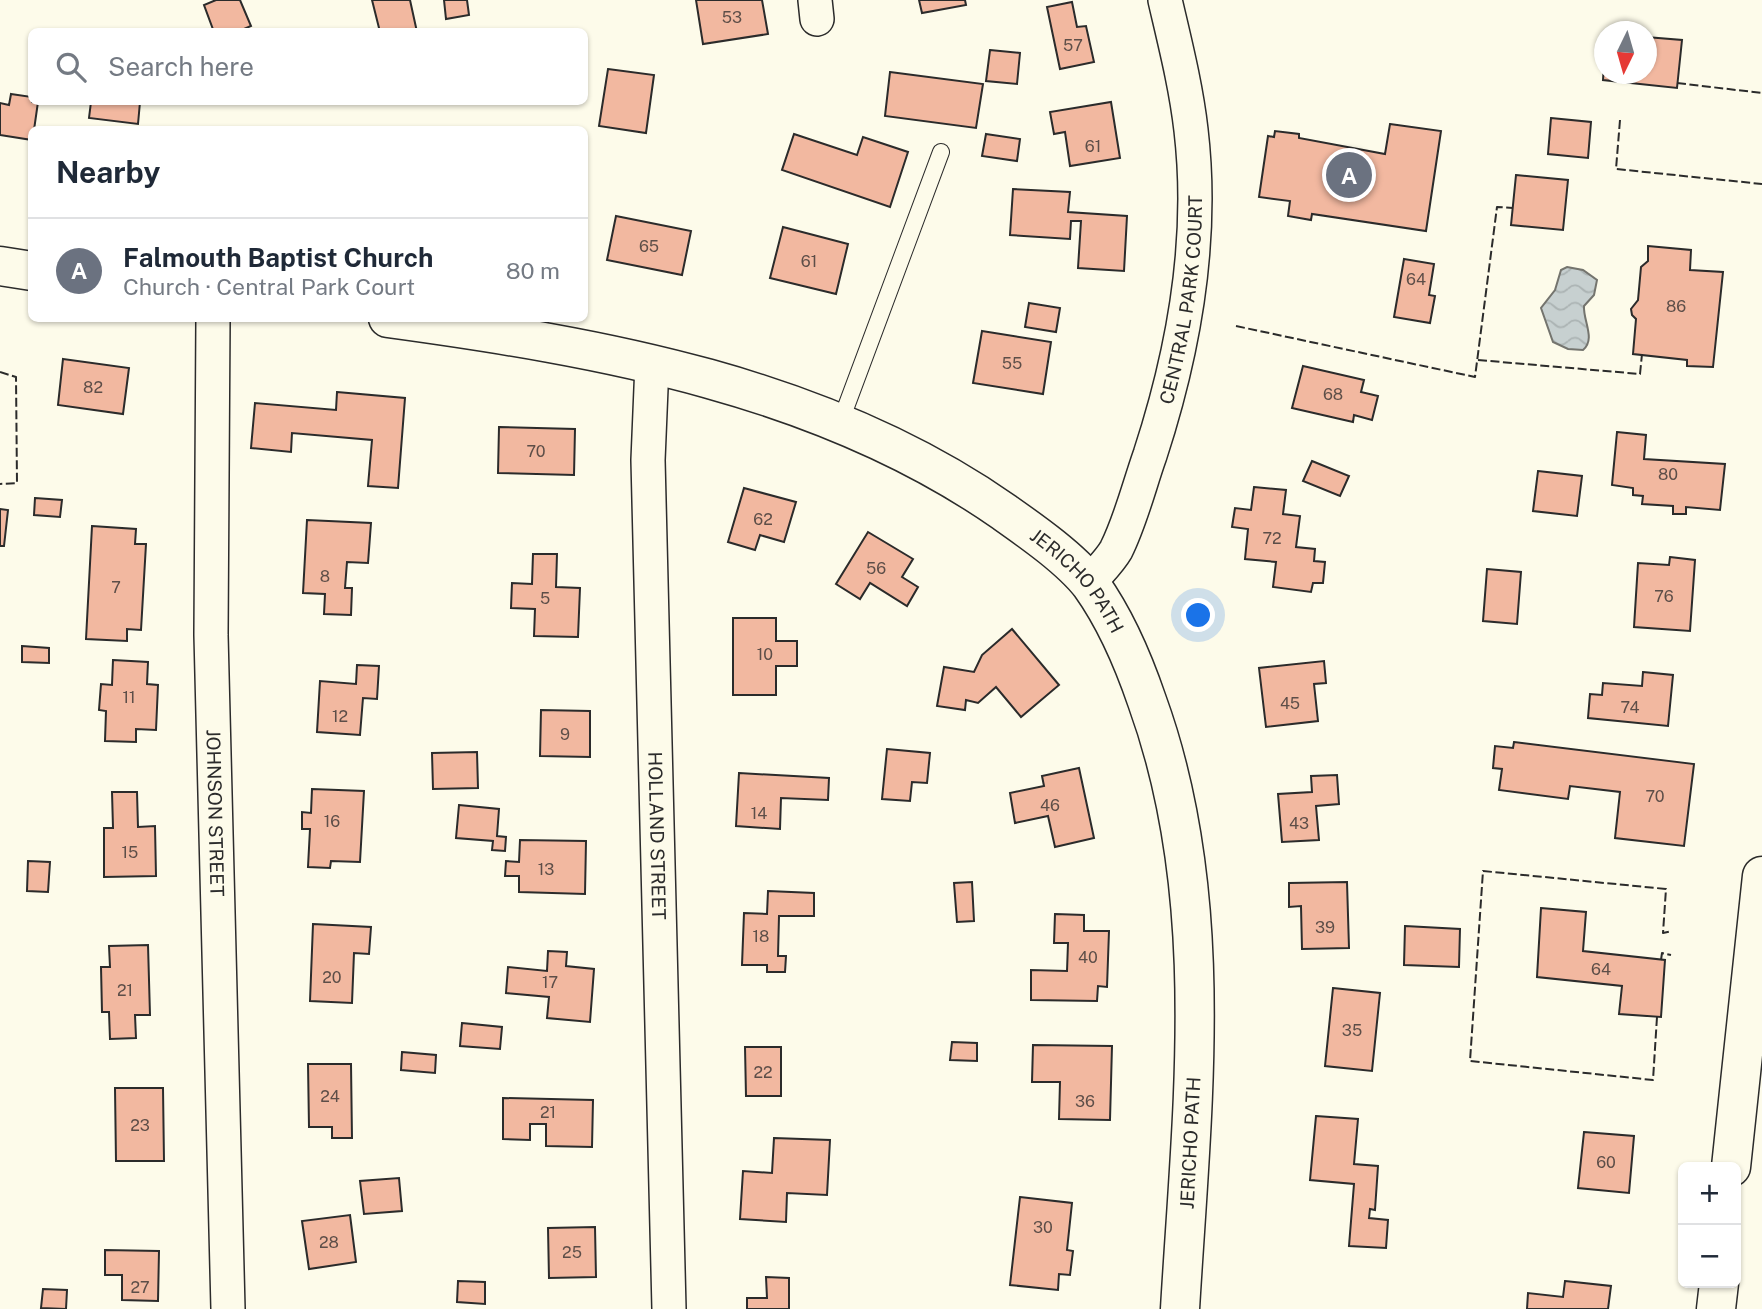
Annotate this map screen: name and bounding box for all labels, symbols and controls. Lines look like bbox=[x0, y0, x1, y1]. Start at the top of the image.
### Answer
house number: 53 bbox=[722, 8, 742, 27]
north arrow bbox=[1594, 21, 1657, 84]
search box bbox=[28, 28, 588, 105]
house number: 57 bbox=[1063, 36, 1083, 55]
icon: search bbox=[52, 48, 90, 86]
text: Search here bbox=[108, 51, 254, 82]
house number: 61 bbox=[1085, 137, 1101, 156]
pin: A bbox=[1326, 149, 1372, 201]
text: Nearby bbox=[56, 154, 160, 190]
street label: CENTRAL PARK COURT bbox=[1155, 195, 1206, 407]
house number: 65 bbox=[639, 237, 659, 256]
text: Falmouth Baptist Church bbox=[123, 242, 433, 273]
house number: 61 bbox=[801, 252, 817, 271]
text: A bbox=[71, 257, 87, 284]
text: 80 m bbox=[506, 257, 560, 284]
house number: 64 bbox=[1406, 270, 1426, 289]
text: Church · Central Park Court bbox=[123, 273, 415, 300]
house number: 86 bbox=[1666, 297, 1686, 316]
house number: 55 bbox=[1002, 354, 1022, 373]
house number: 82 bbox=[83, 378, 103, 397]
house number: 68 bbox=[1323, 385, 1343, 404]
house number: 70 bbox=[526, 442, 546, 461]
house number: 80 bbox=[1658, 465, 1678, 484]
house number: 62 bbox=[753, 510, 773, 529]
street label: JERICHO PATH bbox=[1026, 524, 1128, 636]
house number: 72 bbox=[1262, 529, 1282, 548]
house number: 56 bbox=[866, 559, 886, 578]
house number: 8 bbox=[320, 567, 330, 586]
house number: 7 bbox=[111, 578, 121, 597]
house number: 76 bbox=[1654, 587, 1674, 606]
house number: 5 bbox=[540, 589, 550, 608]
your location bbox=[1181, 598, 1215, 632]
house number: 10 bbox=[757, 645, 773, 664]
house number: 11 bbox=[122, 688, 136, 707]
house number: 45 bbox=[1280, 694, 1300, 713]
house number: 74 bbox=[1620, 698, 1640, 717]
house number: 12 bbox=[332, 707, 348, 726]
house number: 9 bbox=[560, 725, 570, 744]
street label: JOHNSON STREET bbox=[202, 729, 229, 897]
street label: HOLLAND STREET bbox=[644, 751, 670, 920]
house number: 70 bbox=[1645, 787, 1665, 806]
house number: 46 bbox=[1040, 796, 1060, 815]
house number: 14 bbox=[751, 804, 767, 823]
house number: 16 bbox=[324, 812, 340, 831]
house number: 43 bbox=[1289, 814, 1309, 833]
house number: 15 bbox=[122, 843, 138, 862]
house number: 13 bbox=[538, 860, 554, 879]
house number: 39 bbox=[1315, 918, 1335, 937]
house number: 18 bbox=[753, 927, 769, 946]
house number: 40 bbox=[1078, 948, 1098, 967]
house number: 64 bbox=[1591, 960, 1611, 979]
house number: 20 bbox=[322, 968, 342, 987]
house number: 17 bbox=[542, 973, 558, 992]
house number: 21 bbox=[117, 981, 133, 1000]
house number: 35 bbox=[1342, 1021, 1362, 1040]
house number: 22 bbox=[753, 1063, 773, 1082]
street label: JERICHO PATH bbox=[1176, 1076, 1204, 1210]
house number: 24 bbox=[320, 1087, 340, 1106]
house number: 36 bbox=[1075, 1092, 1095, 1111]
house number: 21 bbox=[540, 1103, 556, 1122]
house number: 23 bbox=[130, 1116, 150, 1135]
house number: 60 bbox=[1596, 1153, 1616, 1172]
map controls bbox=[1678, 1162, 1741, 1288]
button: + bbox=[1678, 1162, 1741, 1225]
house number: 30 bbox=[1033, 1218, 1053, 1237]
button: − bbox=[1678, 1225, 1741, 1288]
house number: 28 bbox=[319, 1233, 339, 1252]
house number: 25 bbox=[562, 1243, 582, 1262]
house number: 27 bbox=[130, 1278, 150, 1297]

